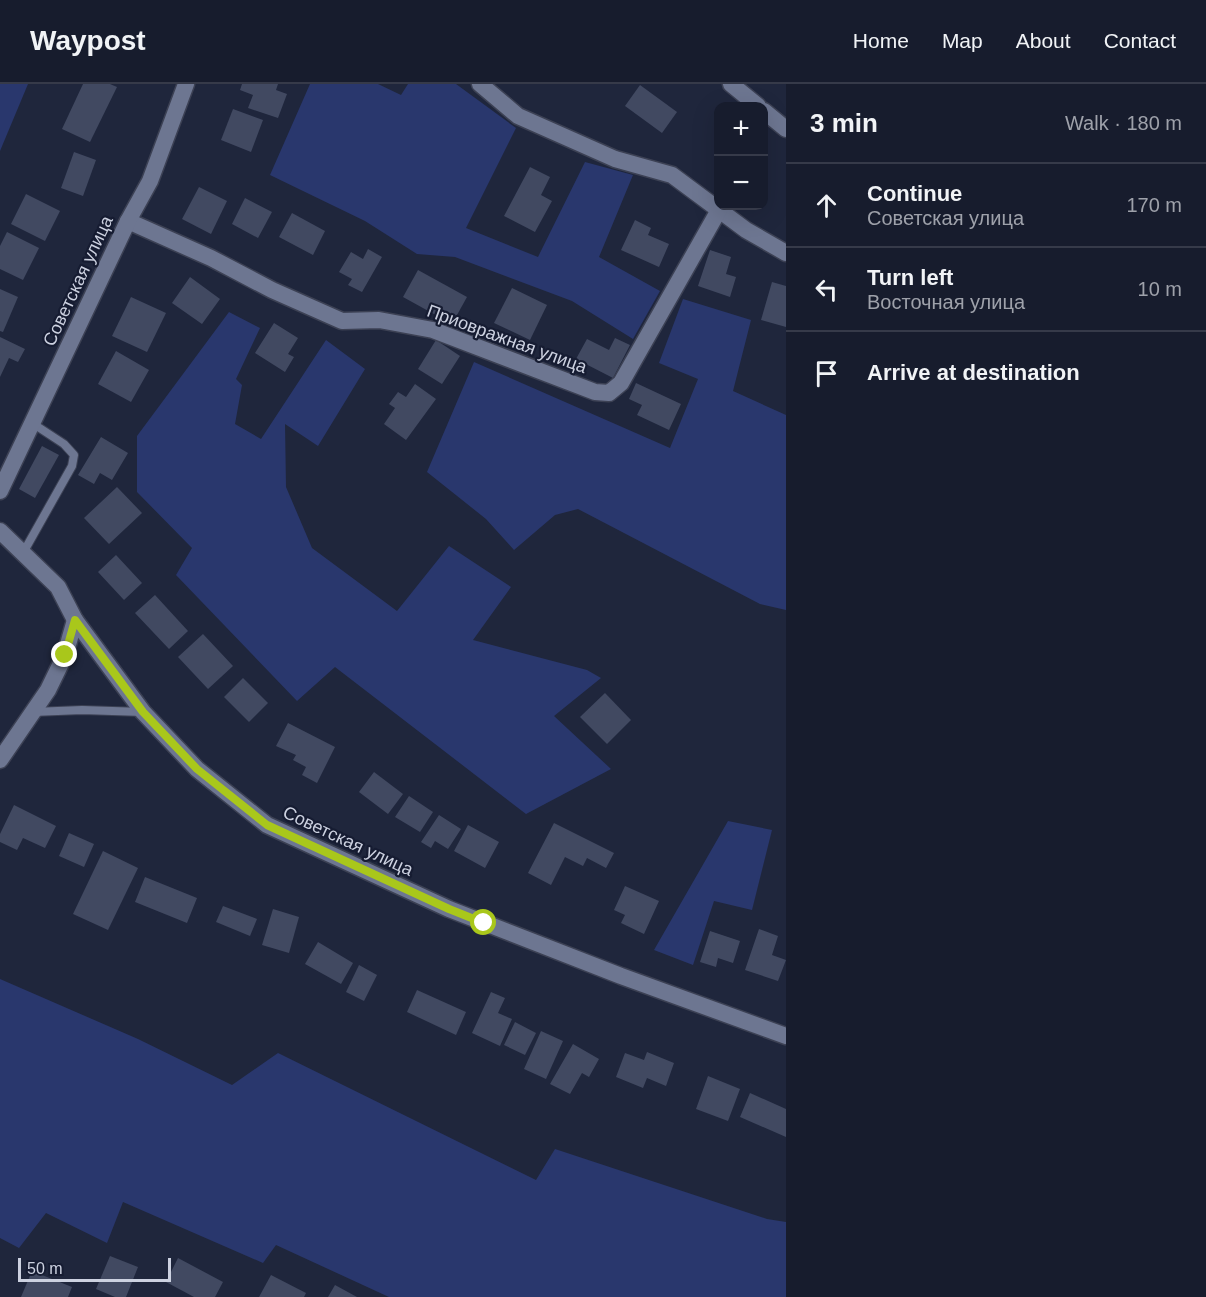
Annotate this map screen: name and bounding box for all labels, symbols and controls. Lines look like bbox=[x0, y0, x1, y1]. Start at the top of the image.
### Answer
text: Waypost bbox=[30, 25, 146, 56]
text: Home bbox=[853, 29, 909, 52]
text: Map bbox=[942, 29, 983, 52]
text: About bbox=[1016, 29, 1071, 52]
text: Contact bbox=[1104, 29, 1176, 52]
map controls bbox=[714, 102, 768, 210]
button: + bbox=[714, 102, 768, 156]
text: 3 min bbox=[810, 108, 878, 138]
text: Walk · 180 m bbox=[1065, 112, 1182, 134]
button: − bbox=[714, 156, 768, 210]
text: Continue bbox=[867, 181, 962, 206]
icon: ahead bbox=[810, 189, 843, 222]
text: 170 m bbox=[1126, 194, 1182, 216]
text: Советская улица bbox=[867, 207, 1024, 229]
street label: Советская улица bbox=[39, 212, 117, 349]
text: Turn left bbox=[867, 265, 953, 290]
icon: left bbox=[810, 273, 843, 306]
text: 10 m bbox=[1138, 278, 1182, 300]
text: Восточная улица bbox=[867, 291, 1025, 313]
street label: Приовражная улица bbox=[424, 301, 591, 378]
icon: arrive bbox=[810, 357, 843, 390]
text: Arrive at destination bbox=[867, 360, 1080, 385]
route end bbox=[51, 641, 77, 667]
street label: Советская улица bbox=[280, 802, 417, 880]
route start bbox=[470, 909, 496, 935]
scale bar bbox=[18, 1255, 171, 1282]
text: 50 m bbox=[27, 1260, 63, 1277]

